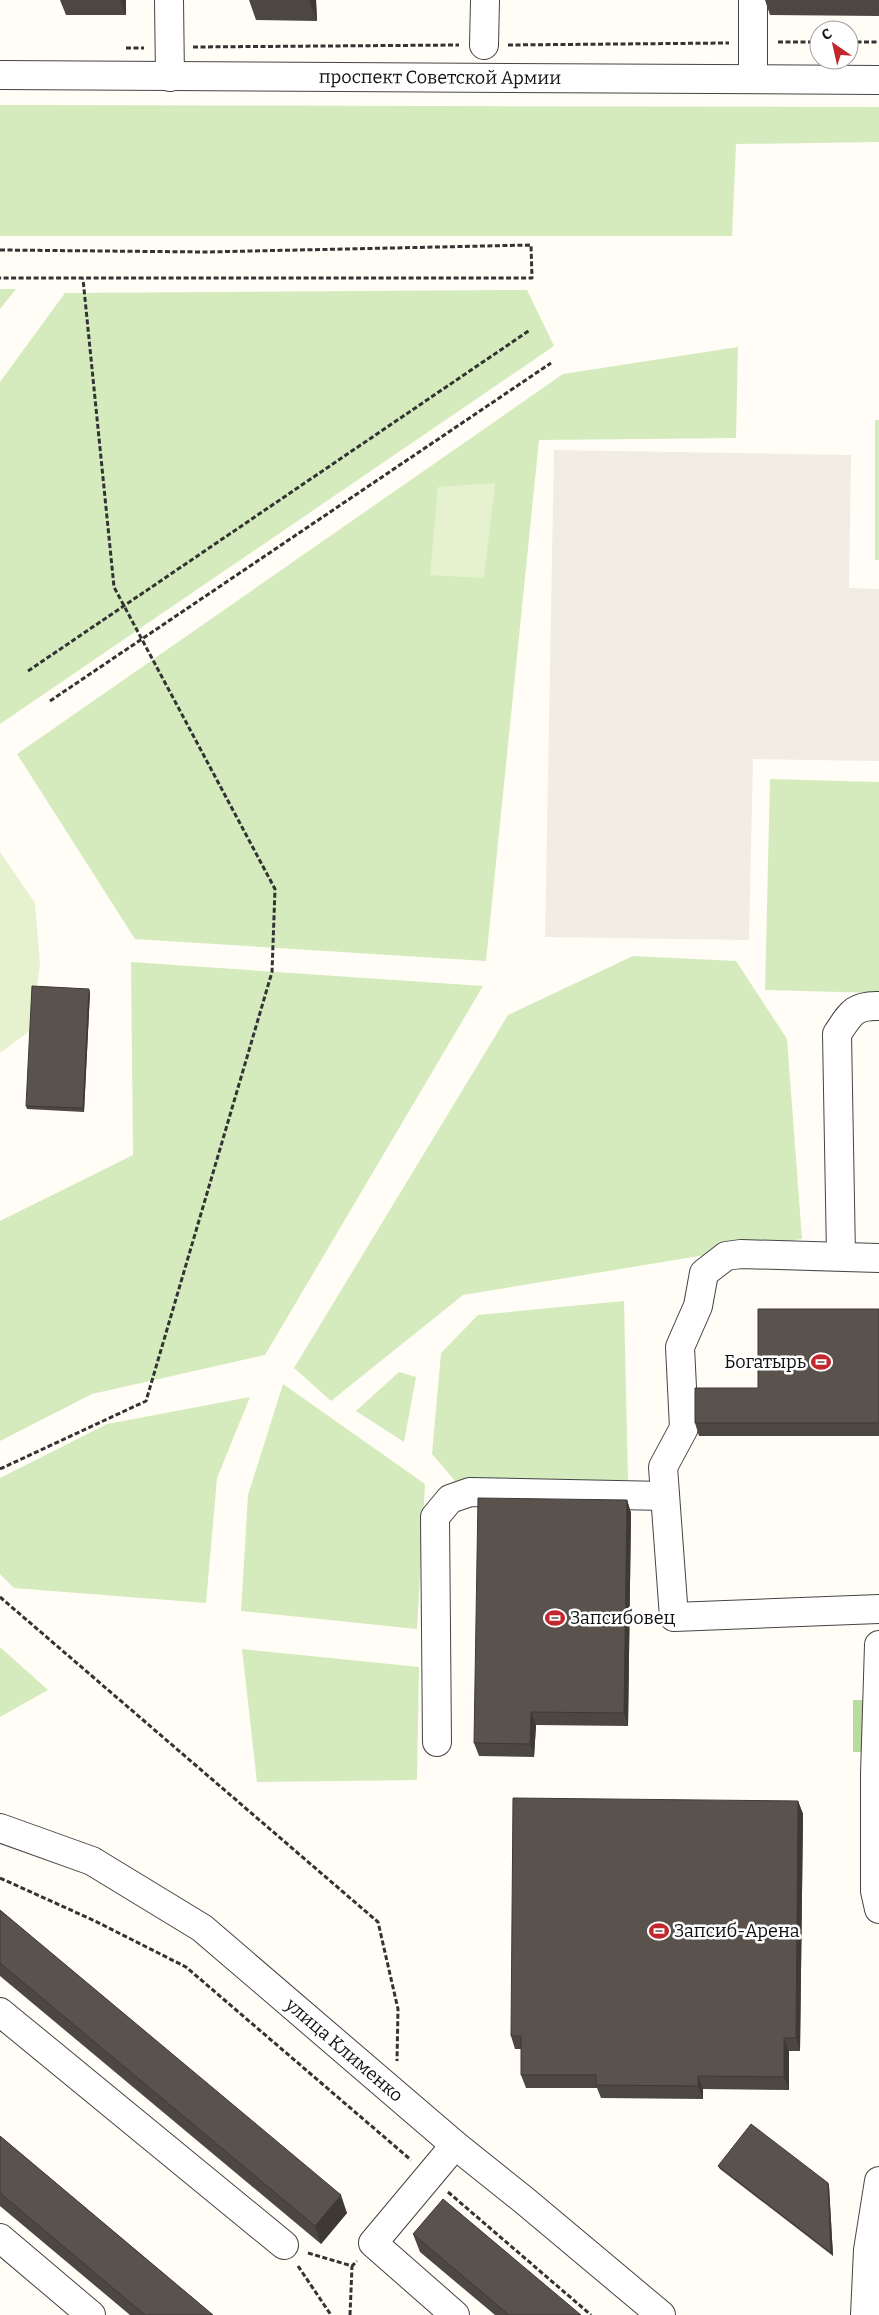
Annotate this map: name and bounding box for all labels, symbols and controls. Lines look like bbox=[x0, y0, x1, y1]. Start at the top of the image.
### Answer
north arrow bbox=[809, 20, 859, 70]
text: С bbox=[819, 25, 836, 44]
street label: проспект Советской Армии bbox=[319, 66, 561, 89]
place label: Богатырь bbox=[724, 1351, 806, 1373]
sports icon: Богатырь bbox=[810, 1351, 832, 1373]
sports icon: Запсибовец bbox=[544, 1607, 566, 1629]
place label: Запсибовец bbox=[570, 1607, 676, 1629]
sports icon: Запсиб-Арена bbox=[648, 1920, 670, 1942]
place label: Запсиб-Арена bbox=[674, 1920, 800, 1942]
street label: улица Клименко bbox=[280, 1993, 408, 2106]

